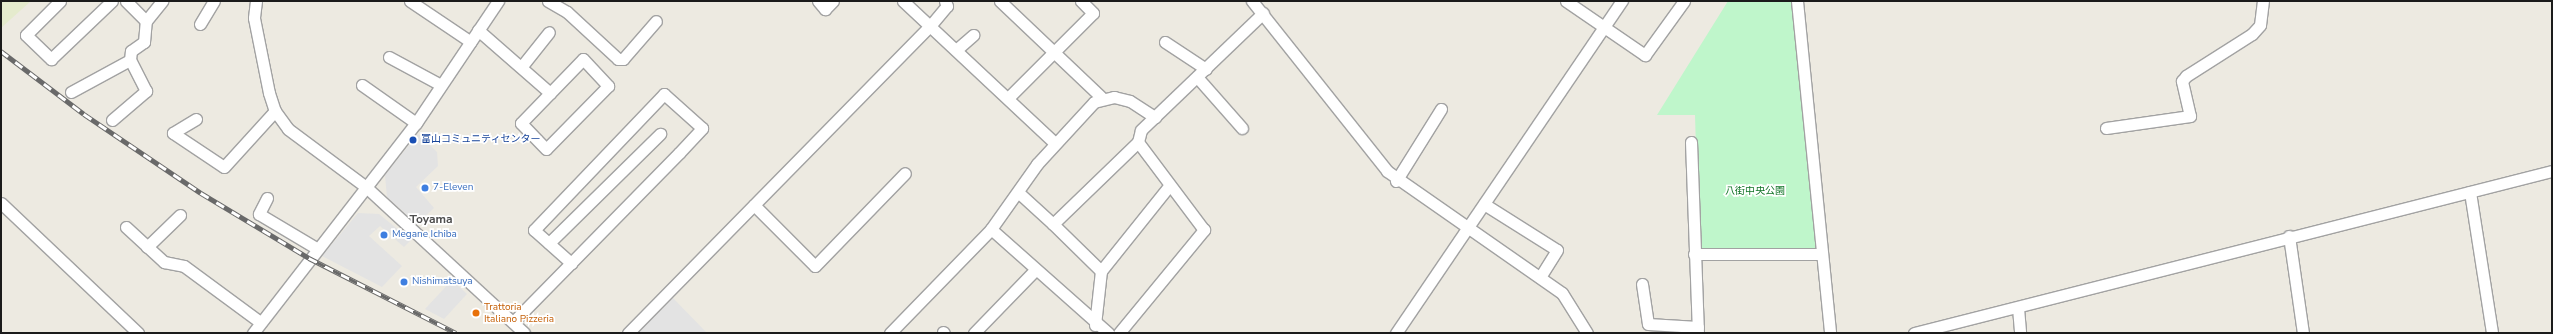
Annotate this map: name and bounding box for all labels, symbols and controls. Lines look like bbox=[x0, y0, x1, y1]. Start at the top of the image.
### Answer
place label: 富山コミュニティセンター bbox=[421, 134, 541, 146]
marker: 富山コミュニティセンター bbox=[408, 135, 418, 145]
place label: 7-Eleven bbox=[433, 182, 473, 194]
marker: 7-Eleven bbox=[420, 183, 430, 193]
park label: 八街中央公園 bbox=[1725, 186, 1785, 198]
district label: Toyama bbox=[409, 213, 453, 227]
place label: Megane Ichiba bbox=[392, 229, 457, 241]
marker: Megane Ichiba bbox=[379, 230, 389, 240]
place label: Nishimatsuya bbox=[412, 276, 473, 288]
marker: Nishimatsuya bbox=[399, 277, 409, 287]
place label: Trattoria Italiano Pizzeria bbox=[484, 301, 554, 324]
marker: Trattoria Italiano Pizzeria bbox=[471, 308, 481, 318]

